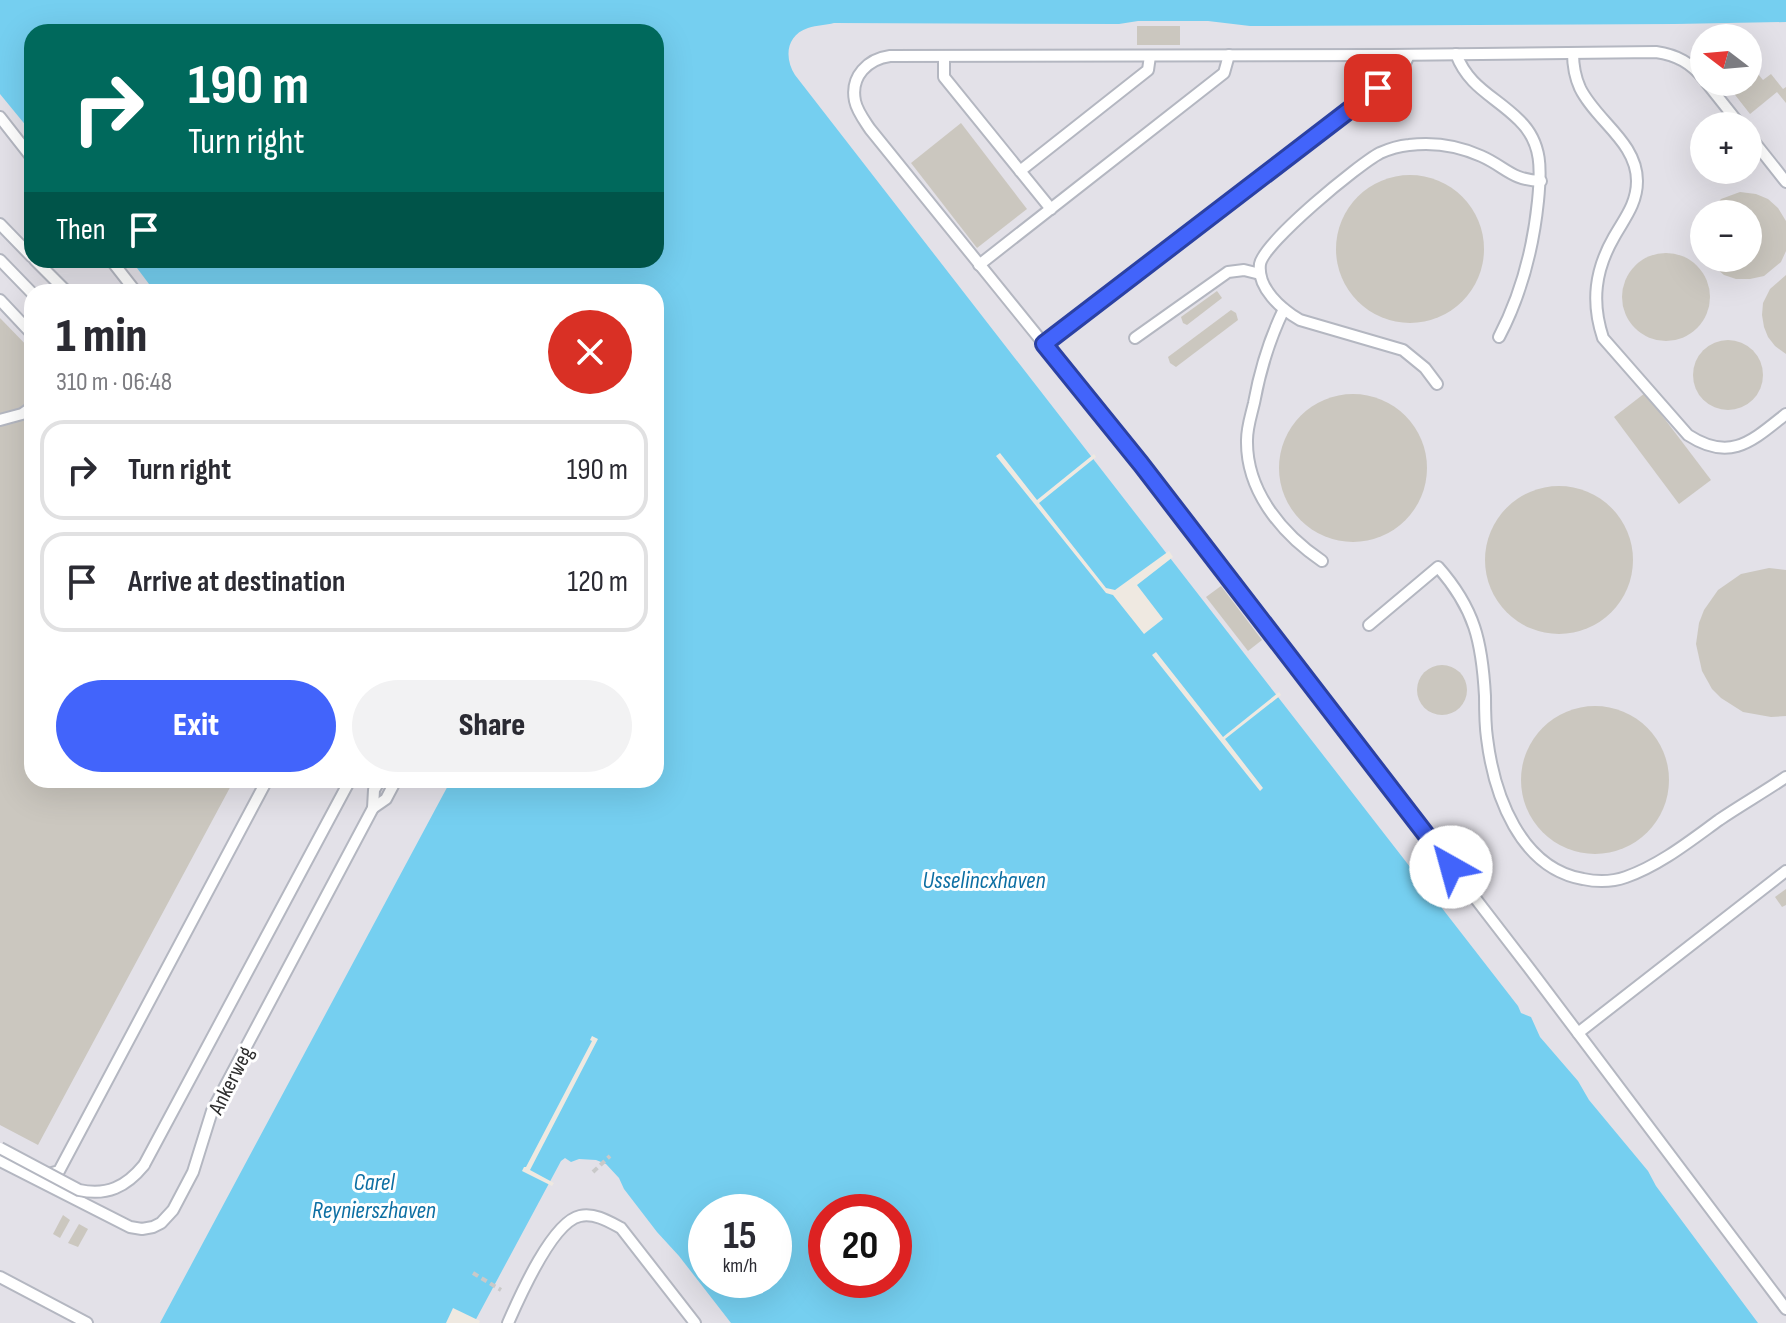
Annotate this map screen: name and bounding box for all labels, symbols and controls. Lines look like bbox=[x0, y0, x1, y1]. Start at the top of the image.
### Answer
north arrow bbox=[1690, 24, 1762, 96]
map controls bbox=[1690, 24, 1762, 272]
text: 190 m bbox=[188, 53, 309, 120]
pin bbox=[1344, 54, 1412, 122]
icon: right bbox=[56, 56, 160, 160]
icon: arrive bbox=[1356, 66, 1400, 110]
button: + bbox=[1690, 112, 1762, 184]
text: Turn right bbox=[188, 121, 305, 164]
button: − bbox=[1690, 200, 1762, 272]
icon: arrive bbox=[122, 208, 166, 252]
text: Then bbox=[56, 212, 106, 248]
text: 1 min bbox=[56, 308, 147, 365]
button: close bbox=[548, 310, 632, 394]
text: 310 m · 06:48 bbox=[56, 367, 172, 398]
icon: right bbox=[60, 448, 104, 492]
text: Turn right bbox=[128, 452, 231, 488]
text: 190 m bbox=[567, 452, 628, 488]
icon: arrive bbox=[60, 560, 104, 604]
text: Arrive at destination bbox=[128, 564, 345, 600]
text: 120 m bbox=[567, 564, 628, 600]
button: Exit bbox=[56, 680, 336, 772]
button: Share bbox=[352, 680, 632, 772]
position arrow bbox=[1409, 825, 1493, 909]
water label: Usselincxhaven bbox=[922, 866, 1046, 895]
street label: Ankerweg bbox=[202, 1042, 260, 1120]
water label: Carel Reynierszhaven bbox=[312, 1168, 436, 1225]
speed limit sign: 20 bbox=[808, 1194, 912, 1298]
text: 15 bbox=[723, 1212, 757, 1260]
text: km/h bbox=[723, 1254, 757, 1278]

